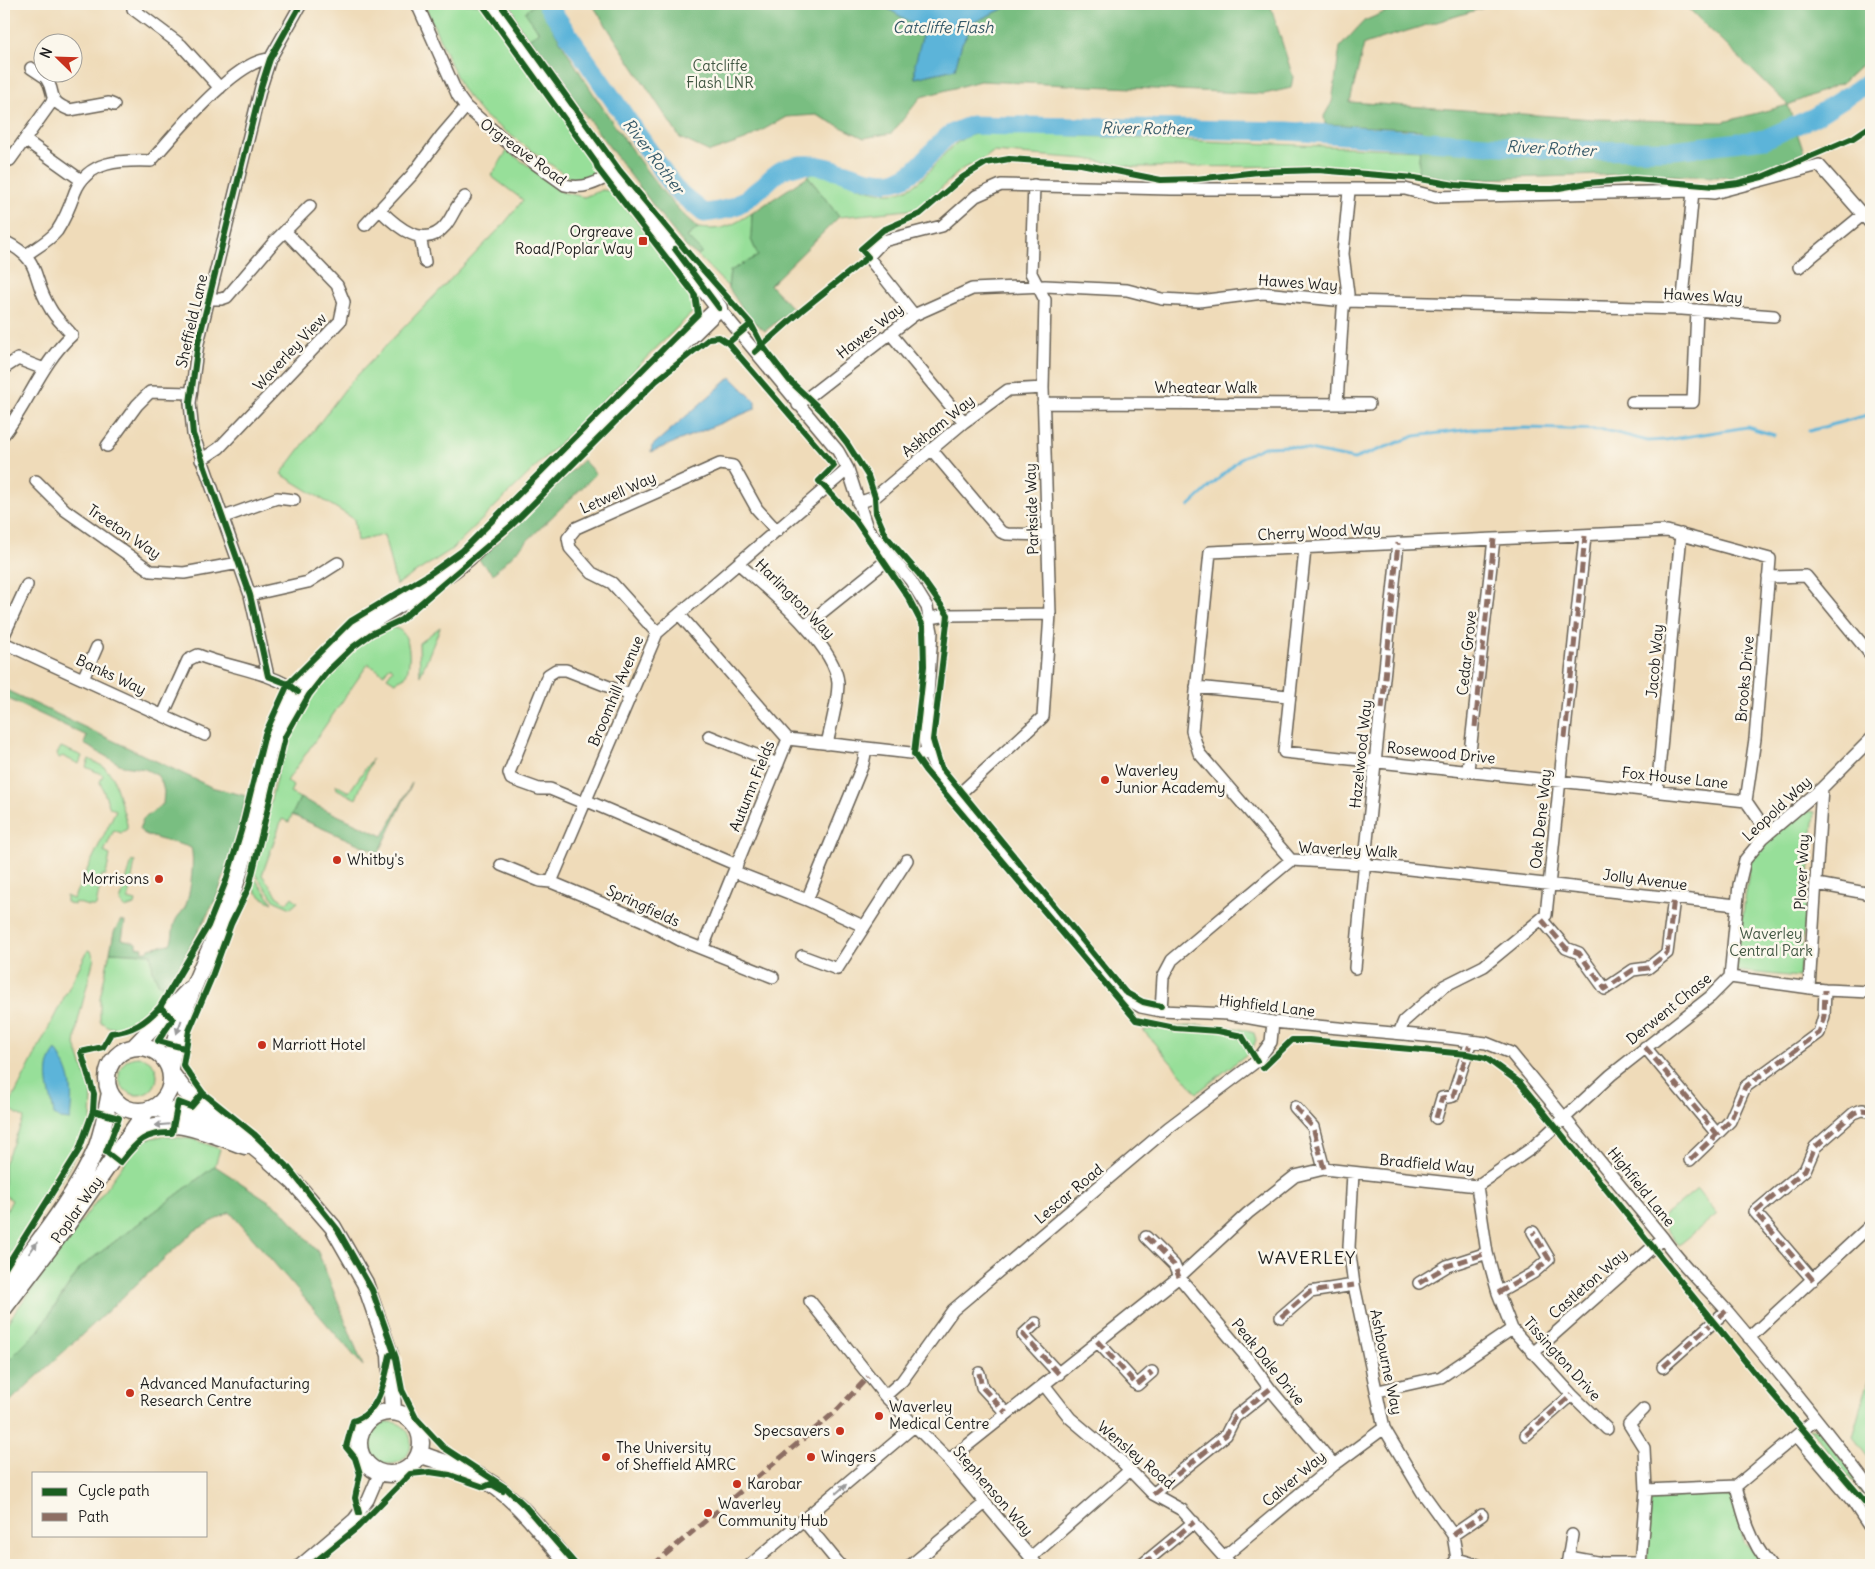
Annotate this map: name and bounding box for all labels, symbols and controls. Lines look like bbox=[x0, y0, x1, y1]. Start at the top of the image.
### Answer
water label: Catcliffe Flash bbox=[892, 17, 994, 37]
north arrow bbox=[32, 32, 82, 82]
text: N bbox=[36, 45, 56, 61]
park label: Catcliffe Flash LNR bbox=[686, 56, 754, 92]
street label: Orgreave Road bbox=[476, 114, 570, 189]
water label: River Rother bbox=[619, 114, 690, 200]
water label: River Rother bbox=[1101, 117, 1193, 139]
water label: River Rother bbox=[1506, 136, 1599, 160]
place label: Orgreave Road/Poplar Way bbox=[515, 222, 633, 258]
marker: Orgreave Road/Poplar Way bbox=[637, 235, 649, 247]
street label: Hawes Way bbox=[1258, 270, 1338, 295]
street label: Sheffield Lane bbox=[172, 272, 212, 370]
street label: Hawes Way bbox=[1663, 284, 1743, 307]
street label: Hawes Way bbox=[832, 299, 907, 363]
street label: Waverley View bbox=[249, 309, 331, 394]
street label: Wheatear Walk bbox=[1155, 378, 1258, 397]
street label: Askham Way bbox=[897, 390, 978, 461]
street label: Parkside Way bbox=[1020, 463, 1043, 555]
street label: Letwell Way bbox=[577, 467, 659, 518]
street label: Treeton Way bbox=[84, 500, 165, 563]
street label: Cherry Wood Way bbox=[1257, 519, 1381, 544]
street label: Harlington Way bbox=[751, 555, 839, 643]
street label: Cedar Grove bbox=[1453, 610, 1480, 696]
street label: Jacob Way bbox=[1642, 623, 1667, 699]
street label: Broomhill Avenue bbox=[584, 633, 647, 749]
street label: Brooks Drive bbox=[1731, 635, 1758, 723]
street label: Banks Way bbox=[73, 650, 149, 699]
street label: Hazelwood Way bbox=[1345, 699, 1376, 809]
street label: Autumn Fields bbox=[725, 737, 778, 834]
street label: Rosewood Drive bbox=[1386, 737, 1496, 768]
place label: Waverley Junior Academy bbox=[1115, 761, 1226, 797]
street label: Fox House Lane bbox=[1621, 762, 1729, 793]
street label: Oak Dene Way bbox=[1526, 768, 1555, 870]
street label: Leopold Way bbox=[1738, 772, 1815, 845]
marker: Waverley Junior Academy bbox=[1099, 774, 1111, 786]
street label: Plover Way bbox=[1790, 834, 1813, 910]
street label: Waverley Walk bbox=[1298, 837, 1399, 862]
place label: Whitby's bbox=[347, 850, 404, 869]
marker: Whitby's bbox=[331, 854, 343, 866]
street label: Jolly Avenue bbox=[1602, 865, 1688, 894]
place label: Morrisons bbox=[82, 869, 149, 888]
marker: Morrisons bbox=[153, 873, 165, 885]
street label: Springfields bbox=[603, 880, 683, 931]
park label: Waverley Central Park bbox=[1729, 924, 1813, 960]
street label: Derwent Chase bbox=[1622, 969, 1715, 1049]
street label: Highfield Lane bbox=[1218, 990, 1316, 1021]
one-way arrow bbox=[175, 1020, 182, 1035]
place label: Marriott Hotel bbox=[272, 1035, 366, 1054]
marker: Marriott Hotel bbox=[256, 1039, 268, 1051]
one-way arrow bbox=[154, 1121, 170, 1129]
street label: Highfield Lane bbox=[1604, 1143, 1679, 1230]
street label: Bradfield Way bbox=[1379, 1150, 1475, 1177]
street label: Lescar Road bbox=[1031, 1159, 1107, 1228]
street label: Poplar Way bbox=[47, 1173, 107, 1247]
one-way arrow bbox=[28, 1241, 38, 1255]
street label: Castleton Way bbox=[1545, 1244, 1631, 1323]
district label: WAVERLEY bbox=[1258, 1246, 1356, 1269]
street label: Ashbourne Way bbox=[1366, 1307, 1407, 1416]
street label: Tissington Drive bbox=[1520, 1313, 1605, 1405]
street label: Peak Dale Drive bbox=[1228, 1315, 1309, 1409]
place label: Advanced Manufacturing Research Centre bbox=[140, 1374, 310, 1410]
marker: Advanced Manufacturing Research Centre bbox=[124, 1387, 136, 1399]
place label: Waverley Medical Centre bbox=[889, 1397, 989, 1433]
marker: Waverley Medical Centre bbox=[873, 1410, 885, 1422]
street label: Wensley Road bbox=[1094, 1417, 1179, 1493]
place label: Specsavers bbox=[754, 1421, 830, 1440]
marker: Specsavers bbox=[834, 1425, 846, 1437]
place label: The University of Sheffield AMRC bbox=[616, 1438, 736, 1474]
street label: Stephenson Way bbox=[949, 1442, 1038, 1539]
place label: Wingers bbox=[821, 1447, 876, 1466]
street label: Calver Way bbox=[1258, 1447, 1329, 1511]
marker: The University of Sheffield AMRC bbox=[600, 1451, 612, 1463]
marker: Wingers bbox=[805, 1451, 817, 1463]
legend bbox=[32, 1472, 208, 1536]
place label: Karobar bbox=[747, 1474, 802, 1493]
marker: Karobar bbox=[731, 1478, 743, 1490]
text: Cycle path bbox=[78, 1481, 150, 1500]
one-way arrow bbox=[835, 1483, 847, 1495]
place label: Waverley Community Hub bbox=[718, 1494, 828, 1530]
text: Path bbox=[78, 1507, 109, 1526]
marker: Waverley Community Hub bbox=[702, 1507, 714, 1519]

